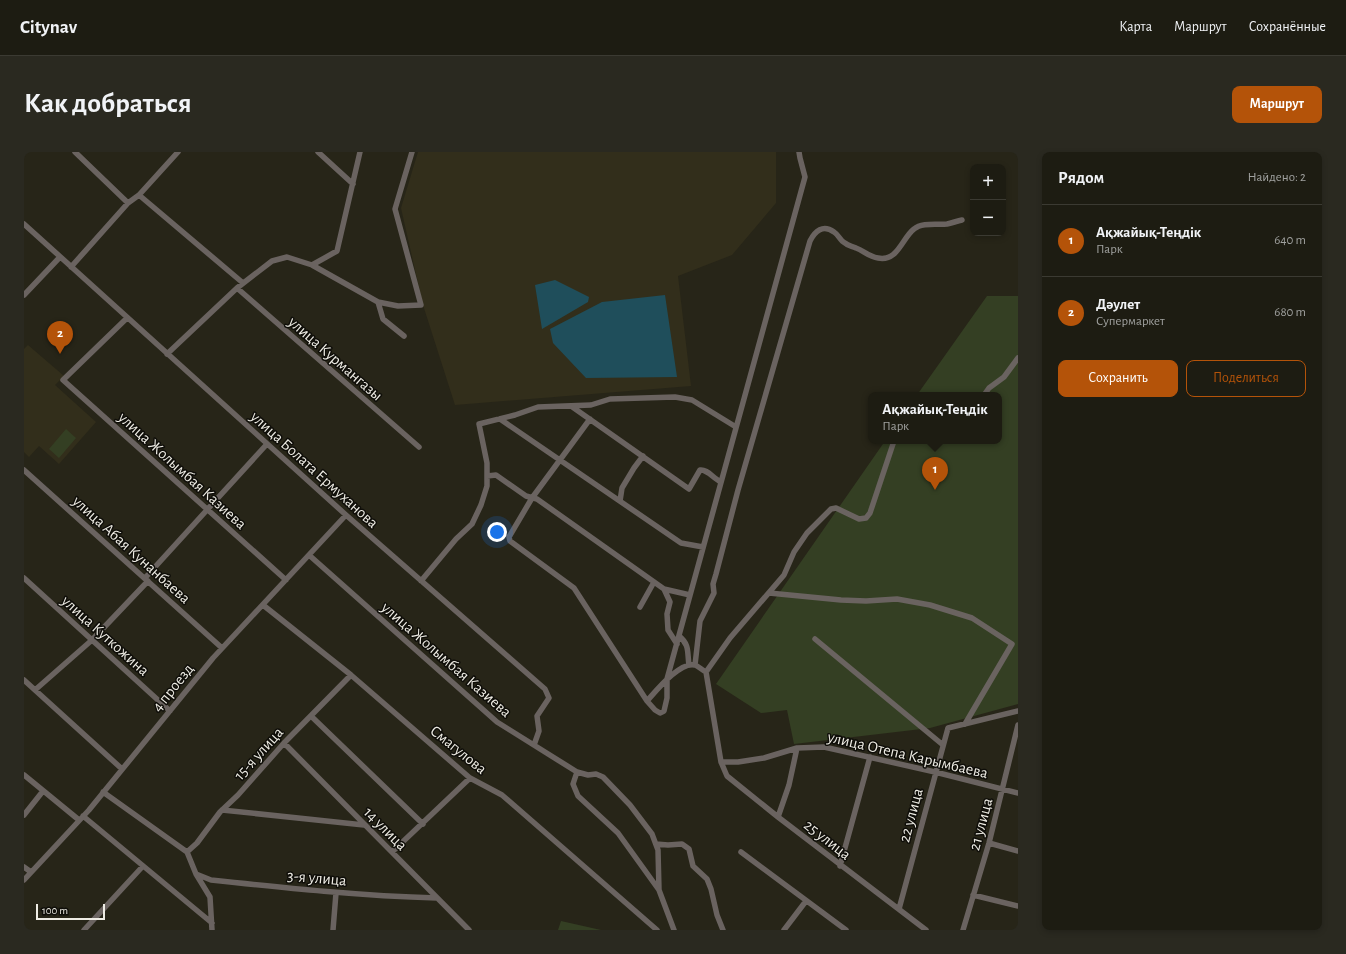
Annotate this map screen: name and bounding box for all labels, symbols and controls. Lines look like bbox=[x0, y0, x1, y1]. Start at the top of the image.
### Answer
text: Citynav bbox=[20, 18, 77, 37]
text: Карта bbox=[1119, 20, 1152, 34]
text: Маршрут bbox=[1174, 20, 1227, 34]
text: Сохранённые bbox=[1249, 20, 1326, 34]
button: Маршрут bbox=[1232, 86, 1322, 123]
text: Как добраться bbox=[24, 90, 192, 118]
map controls bbox=[970, 164, 1006, 236]
button: + bbox=[970, 164, 1006, 200]
text: Рядом bbox=[1058, 169, 1104, 186]
text: Найдено: 2 bbox=[1248, 171, 1306, 184]
button: − bbox=[970, 200, 1006, 236]
text: Ақжайық-Теңдік bbox=[1096, 225, 1201, 240]
text: 1 bbox=[1069, 234, 1073, 247]
text: 640 m bbox=[1274, 234, 1306, 247]
text: Парк bbox=[1096, 243, 1123, 256]
text: Дәулет bbox=[1096, 297, 1140, 312]
text: 2 bbox=[1068, 306, 1074, 319]
text: 680 m bbox=[1274, 306, 1306, 319]
street label: улица Курмангазы bbox=[284, 313, 385, 405]
text: Супермаркет bbox=[1096, 315, 1165, 328]
pin: 2 bbox=[47, 321, 73, 354]
button: Сохранить bbox=[1058, 360, 1178, 397]
button: Поделиться bbox=[1186, 360, 1306, 397]
popup bbox=[868, 392, 1002, 444]
text: Ақжайық-Теңдік bbox=[882, 402, 988, 417]
street label: улица Жолымбая Казиева bbox=[114, 408, 249, 533]
street label: улица Болата Ермуханова bbox=[246, 408, 381, 532]
text: Парк bbox=[882, 420, 909, 433]
pin: 1 bbox=[922, 457, 948, 490]
street label: улица Абая Кунанбаева bbox=[68, 492, 193, 607]
your location bbox=[487, 522, 507, 542]
street label: улица Куткожина bbox=[57, 592, 152, 680]
street label: улица Жолымбая Казиева bbox=[377, 599, 514, 721]
street label: 4 проезд bbox=[149, 661, 197, 715]
street label: Смагулова bbox=[426, 722, 490, 778]
street label: 15-я улица bbox=[231, 724, 287, 784]
street label: улица Отепа Карымбаева bbox=[825, 729, 989, 782]
street label: 22 улица bbox=[896, 786, 927, 844]
street label: 21 улица bbox=[966, 796, 997, 852]
street label: 14 улица bbox=[360, 804, 410, 854]
street label: 25 улица bbox=[800, 817, 854, 864]
street label: 3-я улица bbox=[286, 867, 347, 890]
scale bar bbox=[36, 902, 105, 921]
text: 100 m bbox=[42, 905, 68, 916]

